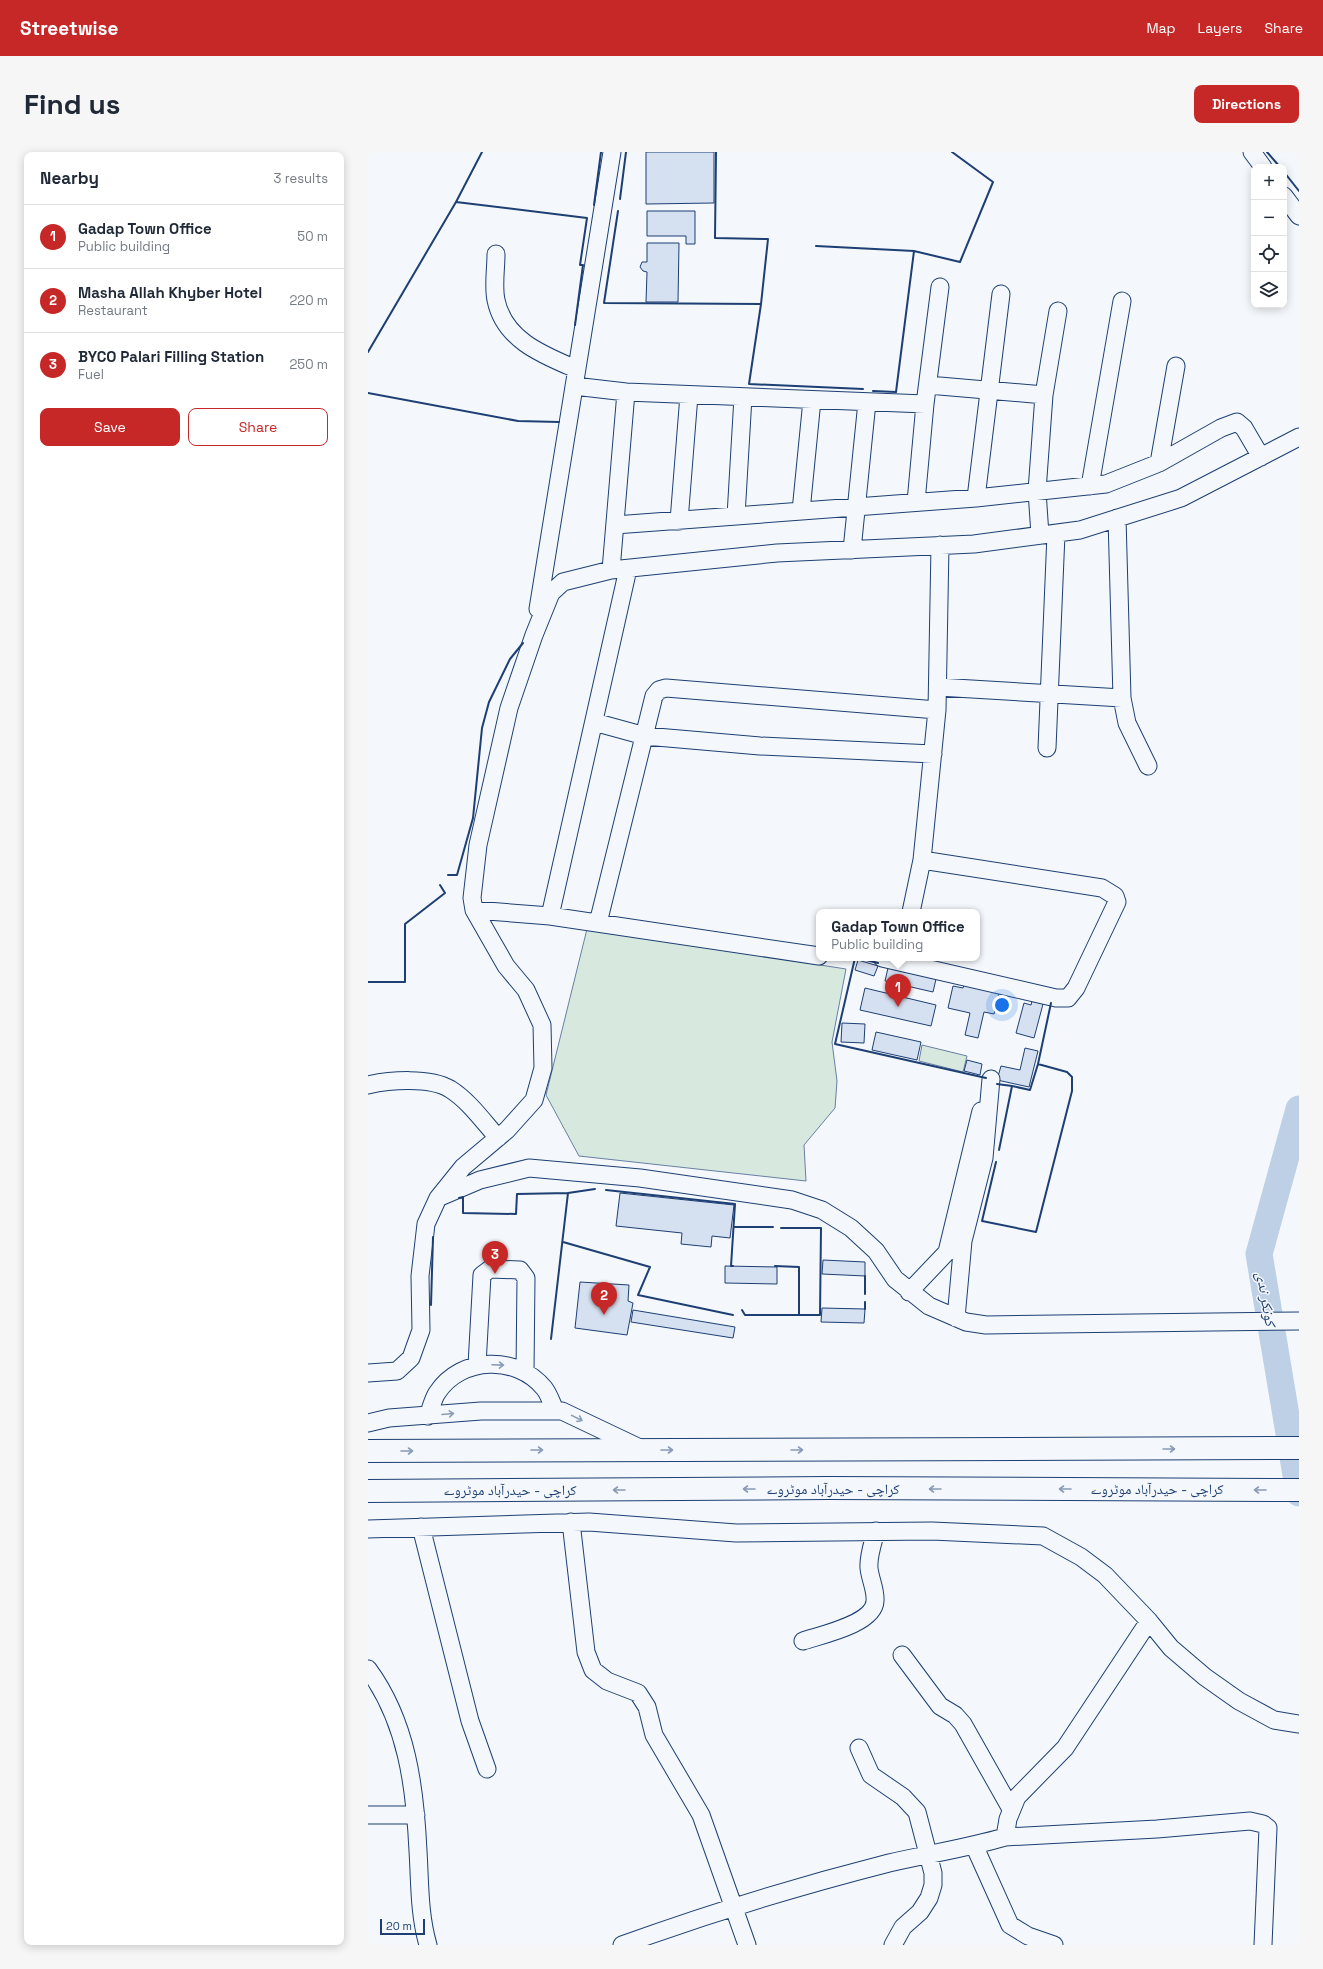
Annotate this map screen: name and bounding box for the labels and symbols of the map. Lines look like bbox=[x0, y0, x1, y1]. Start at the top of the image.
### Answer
pin: 1 bbox=[885, 974, 911, 1007]
your location bbox=[992, 995, 1012, 1015]
pin: 3 bbox=[482, 1241, 508, 1274]
water label: کونکر ندی bbox=[1252, 1270, 1281, 1330]
pin: 2 bbox=[591, 1282, 617, 1315]
one-way arrow bbox=[491, 1361, 504, 1368]
one-way arrow bbox=[441, 1410, 454, 1417]
one-way arrow bbox=[570, 1415, 582, 1422]
one-way arrow bbox=[1162, 1445, 1175, 1453]
one-way arrow bbox=[530, 1446, 543, 1454]
one-way arrow bbox=[660, 1446, 673, 1454]
one-way arrow bbox=[790, 1446, 803, 1454]
one-way arrow bbox=[400, 1447, 413, 1455]
street label: کراچی - حیدرآباد موٹروے bbox=[767, 1480, 900, 1498]
street label: کراچی - حیدرآباد موٹروے bbox=[1091, 1480, 1224, 1498]
street label: کراچی - حیدرآباد موٹروے bbox=[444, 1481, 577, 1499]
one-way arrow bbox=[743, 1485, 756, 1493]
one-way arrow bbox=[929, 1485, 942, 1493]
one-way arrow bbox=[1059, 1485, 1072, 1493]
one-way arrow bbox=[613, 1486, 626, 1494]
one-way arrow bbox=[1254, 1486, 1267, 1494]
scale bar bbox=[380, 1917, 425, 1936]

